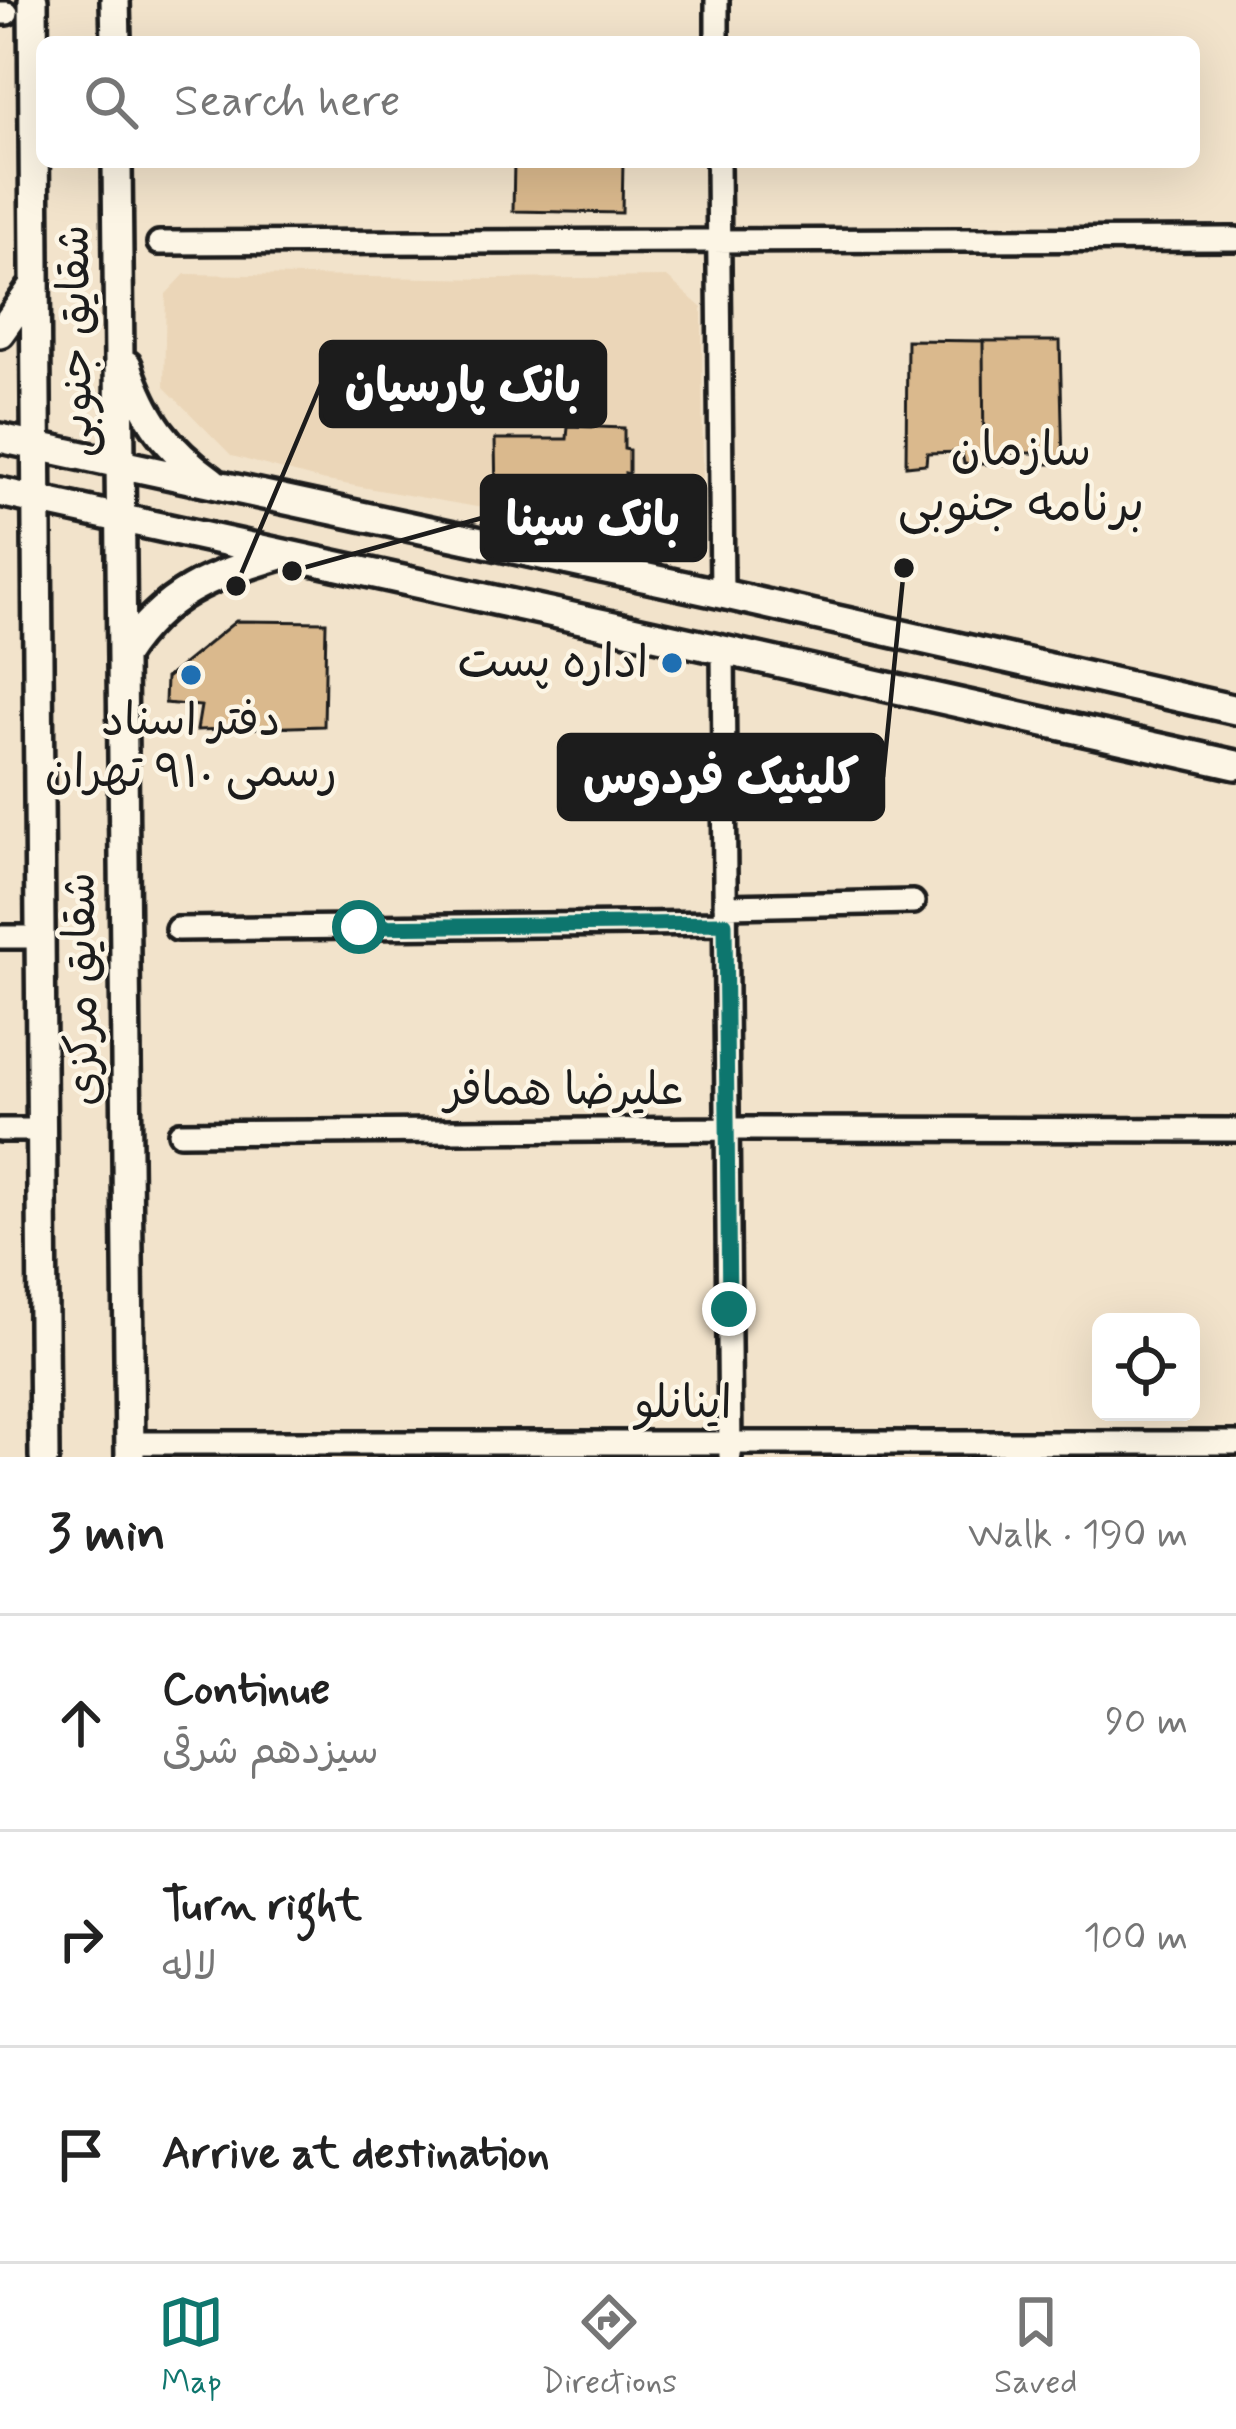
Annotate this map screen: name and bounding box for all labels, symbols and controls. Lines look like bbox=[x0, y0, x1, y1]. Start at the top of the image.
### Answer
search box bbox=[36, 36, 1200, 168]
icon: search bbox=[78, 69, 144, 135]
text: Search here bbox=[174, 73, 401, 132]
street label: شقایق جنوبی bbox=[45, 224, 109, 458]
callout: بانک پارسیان bbox=[321, 342, 605, 426]
text: بانک پارسیان bbox=[345, 356, 581, 419]
district label: سازمان برنامه جنوبی bbox=[898, 420, 1144, 538]
callout: بانک سینا bbox=[482, 476, 705, 560]
text: بانک سینا bbox=[506, 490, 680, 553]
place label: اداره پست bbox=[458, 634, 648, 693]
marker: اداره پست bbox=[659, 650, 685, 676]
marker: دفتر اسناد رسمی ۹۱۰ تهران bbox=[178, 662, 204, 688]
place label: دفتر اسناد رسمی ۹۱۰ تهران bbox=[45, 692, 337, 803]
callout: کلینیک فردوس bbox=[559, 735, 883, 819]
text: کلینیک فردوس bbox=[583, 748, 859, 811]
street label: شقایق مرکزی bbox=[51, 872, 115, 1106]
route start bbox=[332, 900, 386, 954]
street label: علیرضا همافر bbox=[440, 1062, 684, 1121]
route end bbox=[702, 1282, 756, 1336]
map controls bbox=[1092, 1313, 1200, 1421]
button: locate bbox=[1092, 1313, 1200, 1421]
street label: اینانلو bbox=[632, 1375, 732, 1434]
text: 3 min bbox=[48, 1502, 166, 1568]
text: Walk · 190 m bbox=[968, 1510, 1188, 1561]
text: Continue bbox=[162, 1661, 330, 1720]
icon: ahead bbox=[48, 1690, 114, 1756]
text: 90 m bbox=[1105, 1697, 1188, 1748]
text: سیزدهم شرقی bbox=[162, 1727, 379, 1778]
text: Turn right bbox=[162, 1877, 362, 1936]
icon: right bbox=[48, 1906, 114, 1972]
text: 100 m bbox=[1083, 1913, 1188, 1964]
text: لاله bbox=[162, 1943, 217, 1994]
icon: arrive bbox=[48, 2122, 114, 2188]
text: Arrive at destination bbox=[162, 2125, 550, 2184]
tab: Map bbox=[158, 2289, 224, 2405]
tab: Directions bbox=[541, 2289, 677, 2405]
tab: Saved bbox=[994, 2289, 1078, 2405]

